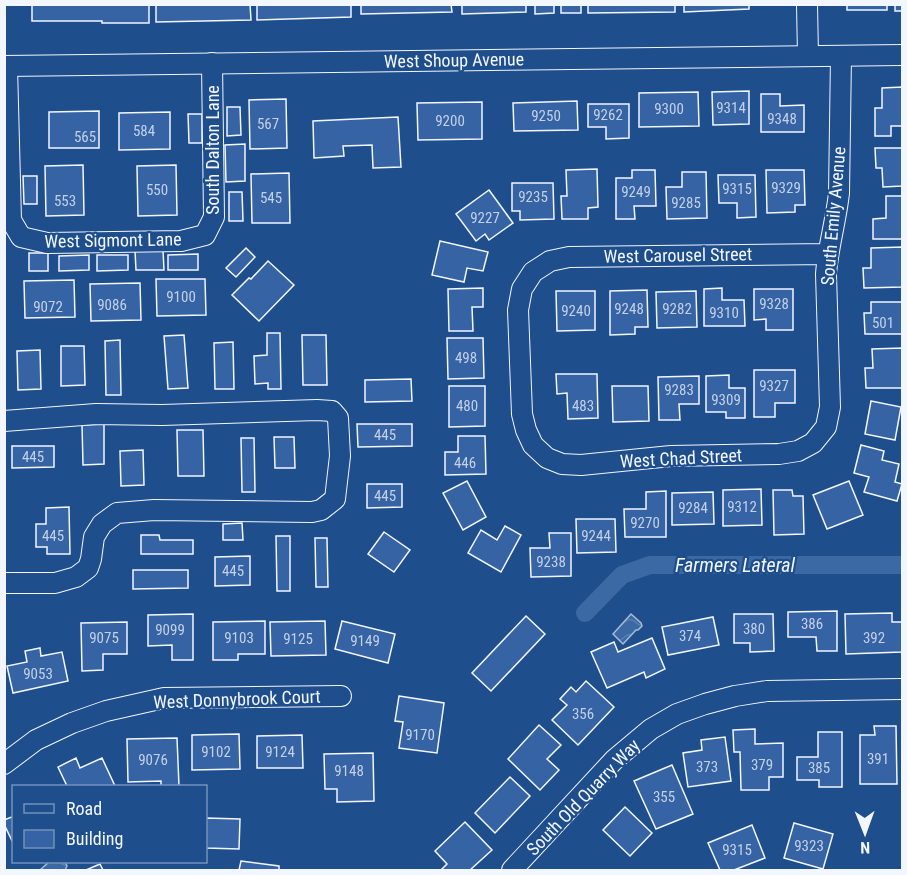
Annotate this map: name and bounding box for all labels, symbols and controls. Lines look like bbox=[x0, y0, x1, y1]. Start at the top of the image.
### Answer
street label: West Shoup Avenue bbox=[384, 48, 524, 72]
street label: South Dalton Lane bbox=[202, 85, 223, 215]
house number: 9314 bbox=[716, 99, 746, 117]
house number: 9300 bbox=[654, 100, 684, 118]
house number: 9262 bbox=[593, 106, 623, 124]
house number: 9250 bbox=[531, 107, 561, 125]
house number: 9348 bbox=[767, 110, 797, 128]
house number: 9200 bbox=[435, 112, 465, 130]
house number: 567 bbox=[257, 115, 279, 133]
house number: 584 bbox=[133, 122, 155, 140]
house number: 565 bbox=[74, 128, 96, 146]
street label: South Emily Avenue bbox=[816, 146, 850, 286]
house number: 9329 bbox=[771, 179, 801, 197]
house number: 9315 bbox=[722, 180, 752, 198]
house number: 550 bbox=[146, 181, 168, 199]
house number: 9249 bbox=[621, 183, 651, 201]
house number: 9235 bbox=[518, 188, 548, 206]
house number: 545 bbox=[260, 189, 282, 207]
house number: 553 bbox=[54, 192, 76, 210]
house number: 9285 bbox=[671, 194, 701, 212]
house number: 9227 bbox=[470, 209, 500, 227]
street label: West Sigmont Lane bbox=[44, 228, 182, 252]
street label: West Carousel Street bbox=[604, 243, 752, 267]
house number: 9100 bbox=[166, 288, 196, 306]
house number: 9328 bbox=[759, 295, 789, 313]
house number: 9086 bbox=[97, 296, 127, 314]
house number: 9072 bbox=[33, 298, 63, 316]
house number: 9248 bbox=[614, 300, 644, 318]
house number: 9282 bbox=[662, 300, 692, 318]
house number: 9240 bbox=[561, 302, 591, 320]
house number: 9310 bbox=[709, 304, 739, 322]
house number: 501 bbox=[872, 314, 894, 332]
house number: 498 bbox=[455, 349, 477, 367]
house number: 9327 bbox=[759, 377, 789, 395]
house number: 9283 bbox=[664, 381, 694, 399]
house number: 9309 bbox=[711, 391, 741, 409]
house number: 480 bbox=[456, 397, 478, 415]
house number: 483 bbox=[572, 397, 594, 415]
house number: 445 bbox=[374, 426, 396, 444]
street label: West Chad Street bbox=[619, 444, 743, 472]
house number: 445 bbox=[22, 448, 44, 466]
house number: 446 bbox=[454, 454, 476, 472]
house number: 445 bbox=[374, 487, 396, 505]
house number: 9312 bbox=[727, 498, 757, 516]
house number: 9284 bbox=[678, 499, 708, 517]
house number: 9270 bbox=[630, 514, 660, 532]
house number: 445 bbox=[42, 527, 64, 545]
house number: 9244 bbox=[581, 527, 611, 545]
house number: 9238 bbox=[536, 553, 566, 571]
water label: Farmers Lateral bbox=[675, 553, 795, 577]
house number: 445 bbox=[222, 562, 244, 580]
house number: 386 bbox=[801, 615, 823, 633]
house number: 380 bbox=[743, 620, 765, 638]
house number: 9099 bbox=[155, 621, 185, 639]
house number: 374 bbox=[679, 627, 701, 645]
house number: 9075 bbox=[89, 629, 119, 647]
house number: 9103 bbox=[224, 629, 254, 647]
house number: 392 bbox=[863, 629, 885, 647]
house number: 9125 bbox=[283, 630, 313, 648]
house number: 9149 bbox=[350, 632, 380, 650]
house number: 9053 bbox=[23, 665, 53, 683]
street label: West Donnybrook Court bbox=[153, 686, 321, 712]
house number: 356 bbox=[572, 705, 594, 723]
house number: 9170 bbox=[405, 726, 435, 744]
street label: South Old Quarry Way bbox=[522, 734, 644, 860]
house number: 9102 bbox=[201, 743, 231, 761]
house number: 9124 bbox=[265, 743, 295, 761]
house number: 391 bbox=[867, 750, 889, 768]
house number: 9076 bbox=[138, 751, 168, 769]
house number: 379 bbox=[751, 756, 773, 774]
house number: 373 bbox=[696, 758, 718, 776]
house number: 385 bbox=[808, 759, 830, 777]
house number: 9148 bbox=[334, 762, 364, 780]
legend bbox=[12, 785, 207, 863]
house number: 355 bbox=[653, 788, 675, 806]
text: Road bbox=[66, 798, 102, 819]
north arrow bbox=[835, 803, 895, 863]
text: Building bbox=[66, 828, 123, 849]
house number: 9323 bbox=[794, 837, 824, 855]
text: N bbox=[860, 838, 870, 857]
house number: 9315 bbox=[722, 841, 752, 859]

